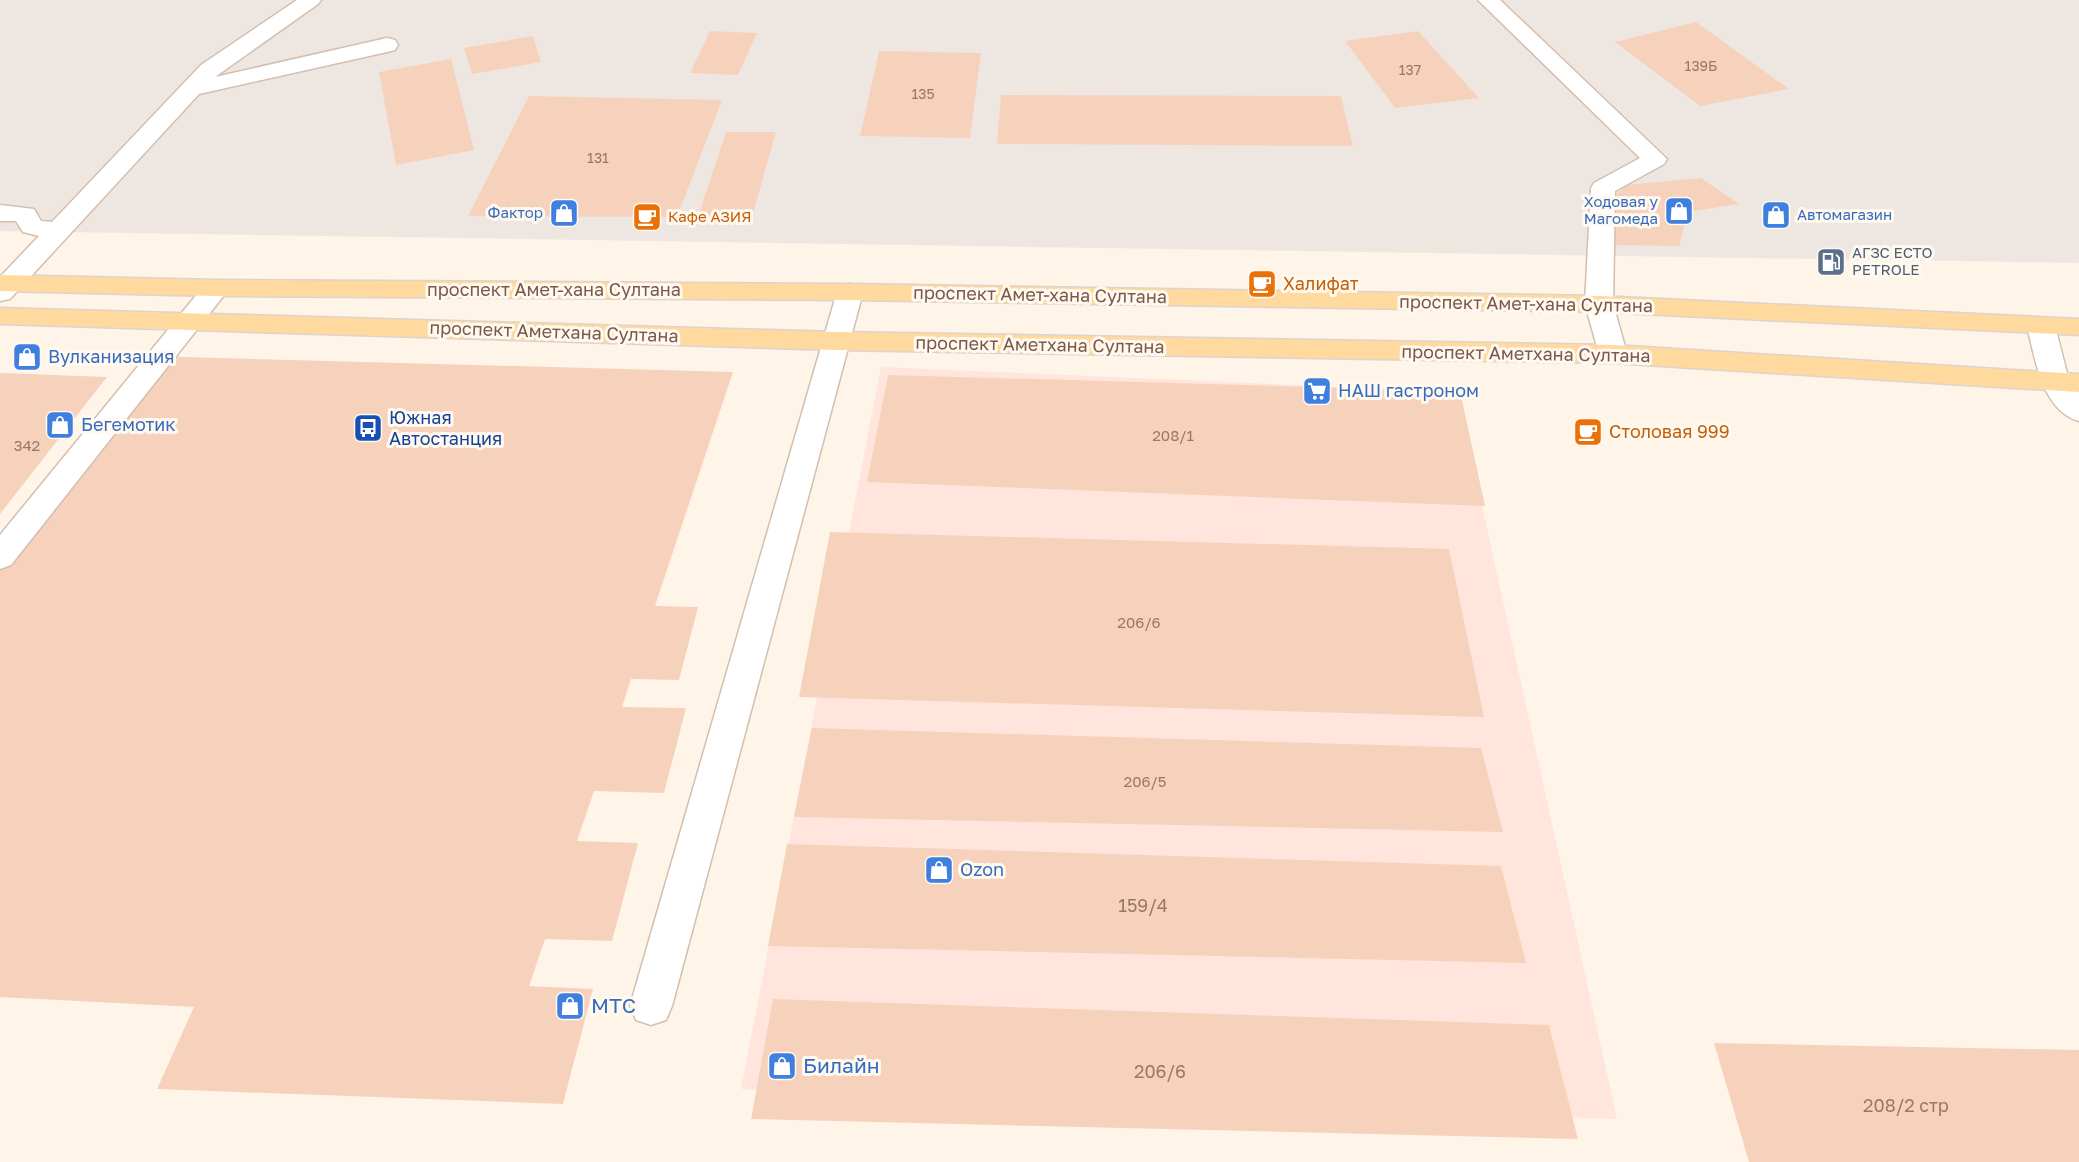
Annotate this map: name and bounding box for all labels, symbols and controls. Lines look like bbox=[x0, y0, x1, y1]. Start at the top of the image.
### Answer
house number: 139Б bbox=[1685, 57, 1717, 74]
house number: 137 bbox=[1399, 61, 1421, 78]
house number: 135 bbox=[911, 85, 935, 102]
house number: 131 bbox=[587, 149, 609, 166]
place label: Ходовая у Магомеда bbox=[1584, 192, 1659, 227]
shop icon: Ходовая у Магомеда bbox=[1663, 195, 1695, 227]
shop icon: Фактор bbox=[548, 197, 580, 229]
shop icon: Автомагазин bbox=[1760, 199, 1792, 231]
cafe icon: Кафе АЗИЯ bbox=[631, 201, 663, 233]
place label: Фактор bbox=[488, 203, 543, 221]
place label: Автомагазин bbox=[1797, 205, 1892, 223]
place label: Кафе АЗИЯ bbox=[668, 207, 751, 225]
place label: АГЗС ECTO PETROLE bbox=[1852, 243, 1933, 278]
fuel station icon: АГЗС ECTO PETROLE bbox=[1815, 246, 1847, 278]
cafe icon: Халифат bbox=[1246, 268, 1278, 300]
place label: Халифат bbox=[1283, 272, 1359, 294]
street label: проспект Амет-хана Султана bbox=[427, 278, 681, 300]
street label: проспект Амет-хана Султана bbox=[913, 281, 1167, 307]
street label: проспект Амет-хана Султана bbox=[1399, 290, 1653, 316]
street label: проспект Аметхана Султана bbox=[429, 316, 679, 346]
street label: проспект Аметхана Султана bbox=[915, 331, 1165, 357]
street label: проспект Аметхана Султана bbox=[1401, 340, 1651, 366]
shop icon: Вулканизация bbox=[11, 341, 43, 373]
place label: Вулканизация bbox=[48, 345, 174, 367]
supermarket icon: НАШ гастроном bbox=[1301, 375, 1333, 407]
place label: НАШ гастроном bbox=[1338, 379, 1479, 401]
place label: Южная Автостанция bbox=[389, 406, 502, 449]
shop icon: Бегемотик bbox=[44, 409, 76, 441]
bus stop icon: Южная Автостанция bbox=[352, 412, 384, 444]
place label: Бегемотик bbox=[81, 413, 176, 435]
cafe icon: Столовая 999 bbox=[1572, 416, 1604, 448]
place label: Столовая 999 bbox=[1609, 420, 1730, 442]
house number: 208/1 bbox=[1152, 426, 1194, 444]
house number: 342 bbox=[14, 436, 40, 454]
house number: 206/6 bbox=[1117, 613, 1161, 631]
house number: 206/5 bbox=[1124, 772, 1166, 790]
shop icon: Ozon bbox=[923, 854, 955, 886]
place label: Ozon bbox=[960, 858, 1004, 880]
house number: 159/4 bbox=[1118, 894, 1168, 916]
shop icon: МТС bbox=[554, 990, 586, 1022]
place label: МТС bbox=[591, 992, 636, 1018]
shop icon: Билайн bbox=[766, 1050, 798, 1082]
place label: Билайн bbox=[803, 1052, 880, 1078]
house number: 206/6 bbox=[1134, 1060, 1186, 1082]
house number: 208/2 стр bbox=[1863, 1094, 1949, 1116]

